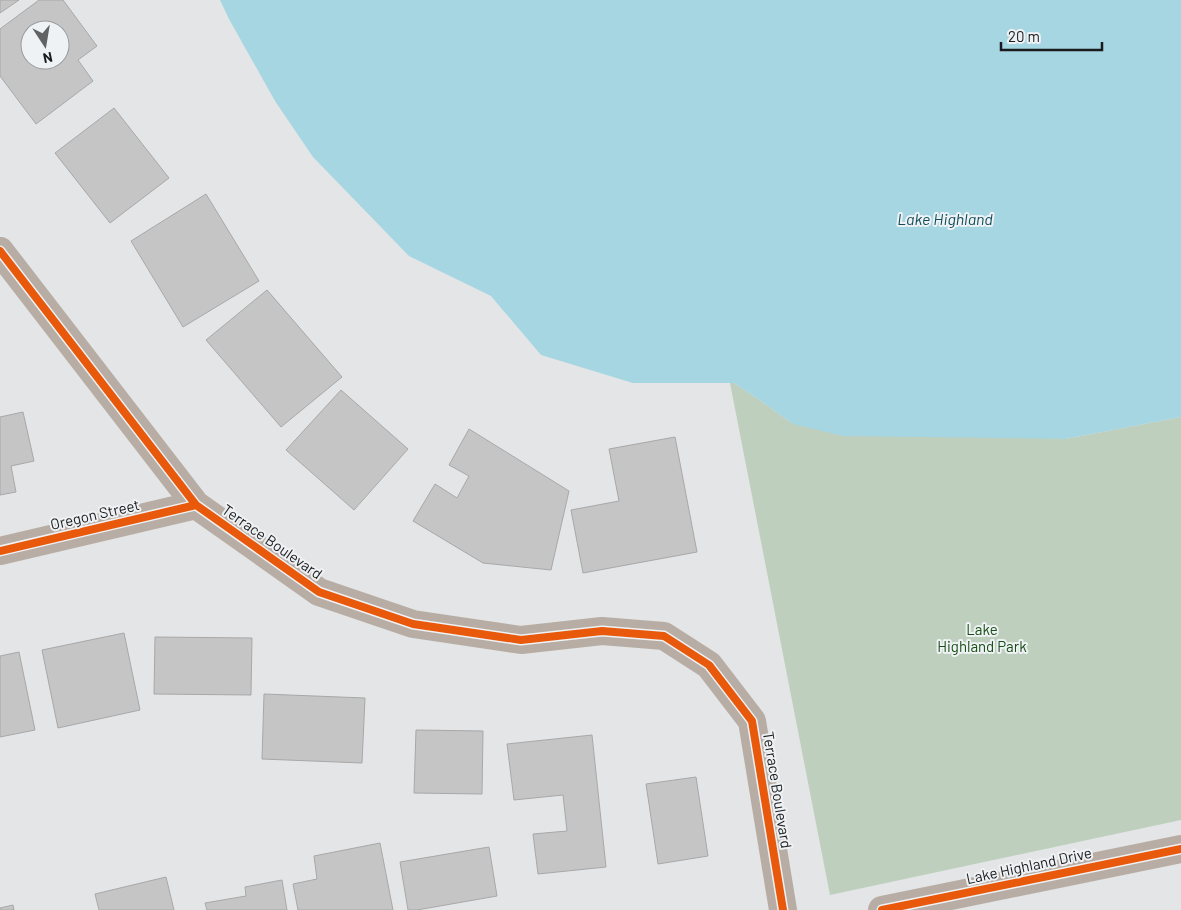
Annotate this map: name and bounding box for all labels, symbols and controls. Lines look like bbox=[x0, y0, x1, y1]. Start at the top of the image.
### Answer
north arrow bbox=[20, 20, 70, 70]
scale bar bbox=[1001, 20, 1102, 52]
text: 20 m bbox=[1008, 27, 1040, 45]
text: N bbox=[41, 49, 54, 67]
water label: Lake Highland bbox=[897, 209, 993, 228]
street label: Oregon Street bbox=[48, 495, 141, 533]
street label: Terrace Boulevard bbox=[219, 500, 326, 582]
park label: Lake Highland Park bbox=[937, 620, 1027, 655]
street label: Terrace Boulevard bbox=[760, 730, 796, 849]
street label: Lake Highland Drive bbox=[964, 843, 1093, 887]

